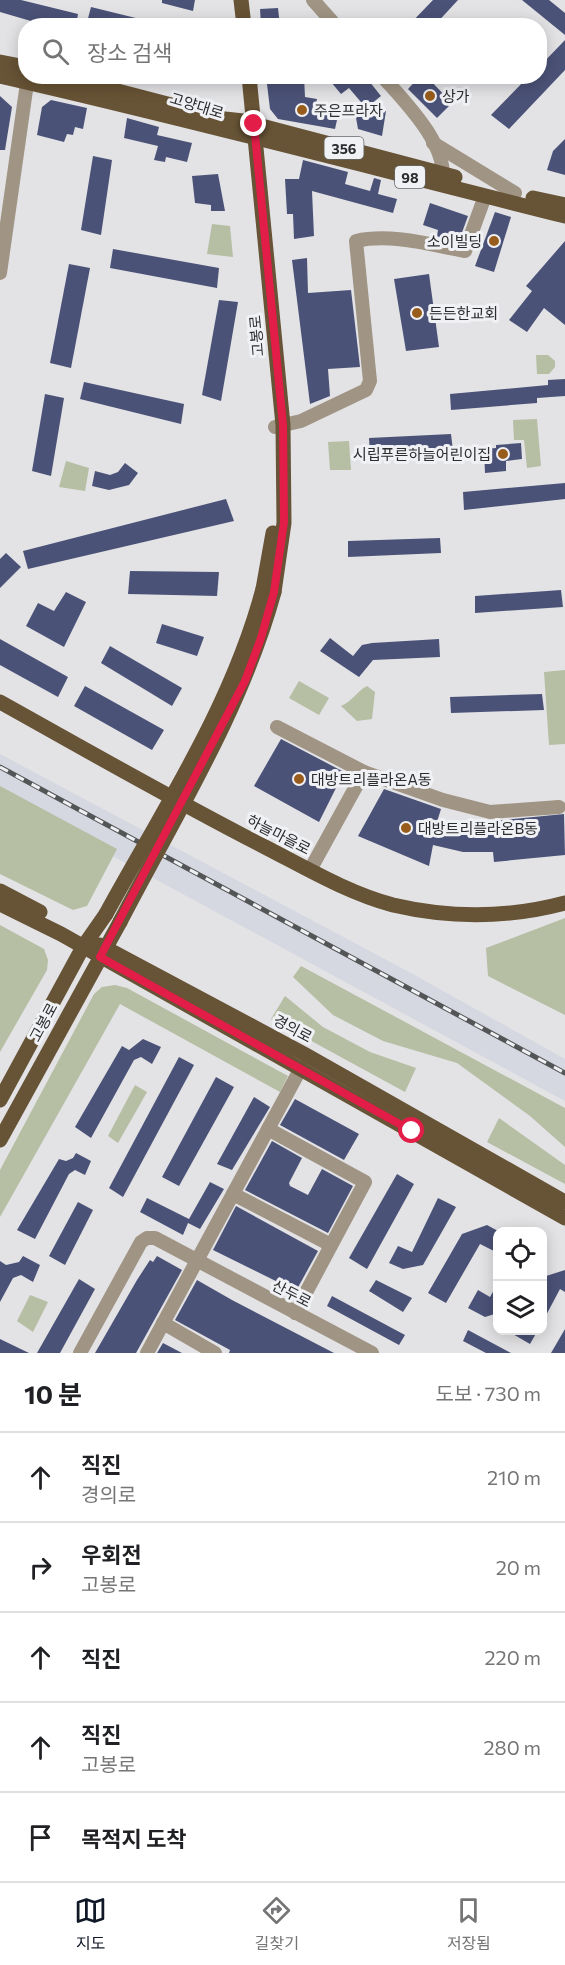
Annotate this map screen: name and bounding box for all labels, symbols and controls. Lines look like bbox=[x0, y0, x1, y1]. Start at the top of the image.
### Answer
search box bbox=[18, 18, 547, 84]
icon: search bbox=[39, 35, 72, 68]
text: 장소 검색 bbox=[87, 39, 172, 66]
place label: 상가 bbox=[442, 87, 470, 105]
street label: 고양대로 bbox=[168, 88, 226, 122]
marker: 상가 bbox=[423, 89, 437, 103]
place label: 주은프라자 bbox=[314, 101, 383, 119]
marker: 주은프라자 bbox=[295, 103, 309, 117]
route end bbox=[240, 110, 266, 136]
road number: 356 bbox=[324, 137, 364, 159]
road number: 98 bbox=[395, 166, 425, 188]
place label: 소이빌딩 bbox=[427, 232, 482, 250]
marker: 소이빌딩 bbox=[487, 234, 501, 248]
place label: 든든한교회 bbox=[429, 304, 498, 322]
marker: 든든한교회 bbox=[410, 306, 424, 320]
street label: 고봉로 bbox=[245, 315, 267, 357]
place label: 시립푸른하늘어린이집 bbox=[353, 445, 491, 463]
marker: 시립푸른하늘어린이집 bbox=[496, 447, 510, 461]
place label: 대방트리플라온A동 bbox=[311, 770, 432, 788]
marker: 대방트리플라온A동 bbox=[292, 772, 306, 786]
street label: 하늘마을로 bbox=[244, 810, 314, 858]
place label: 대방트리플라온B동 bbox=[418, 819, 538, 837]
marker: 대방트리플라온B동 bbox=[399, 821, 413, 835]
street label: 고봉로 bbox=[25, 999, 61, 1045]
street label: 경의로 bbox=[270, 1010, 316, 1046]
route start bbox=[398, 1117, 424, 1143]
map controls bbox=[493, 1227, 547, 1335]
button: locate bbox=[493, 1227, 547, 1281]
street label: 산두로 bbox=[269, 1276, 315, 1310]
button: layers bbox=[493, 1281, 547, 1335]
text: 10 분 bbox=[24, 1378, 82, 1409]
text: 도보 · 730 m bbox=[436, 1381, 541, 1405]
text: 직진 bbox=[81, 1451, 121, 1478]
icon: ahead bbox=[24, 1461, 57, 1494]
text: 210 m bbox=[487, 1465, 541, 1489]
text: 경의로 bbox=[81, 1482, 136, 1506]
text: 우회전 bbox=[81, 1541, 142, 1568]
icon: right bbox=[24, 1551, 57, 1584]
text: 20 m bbox=[496, 1555, 541, 1579]
text: 고봉로 bbox=[81, 1572, 136, 1596]
icon: ahead bbox=[24, 1641, 57, 1674]
text: 직진 bbox=[81, 1645, 121, 1672]
text: 220 m bbox=[485, 1645, 541, 1669]
text: 직진 bbox=[81, 1721, 121, 1748]
icon: ahead bbox=[24, 1731, 57, 1764]
text: 280 m bbox=[483, 1735, 541, 1759]
text: 고봉로 bbox=[81, 1752, 136, 1776]
icon: arrive bbox=[24, 1821, 57, 1854]
text: 목적지 도착 bbox=[81, 1825, 186, 1852]
tab: 지도 bbox=[74, 1894, 107, 1954]
tab: 길찾기 bbox=[255, 1894, 299, 1954]
tab: 저장됨 bbox=[447, 1894, 491, 1954]

